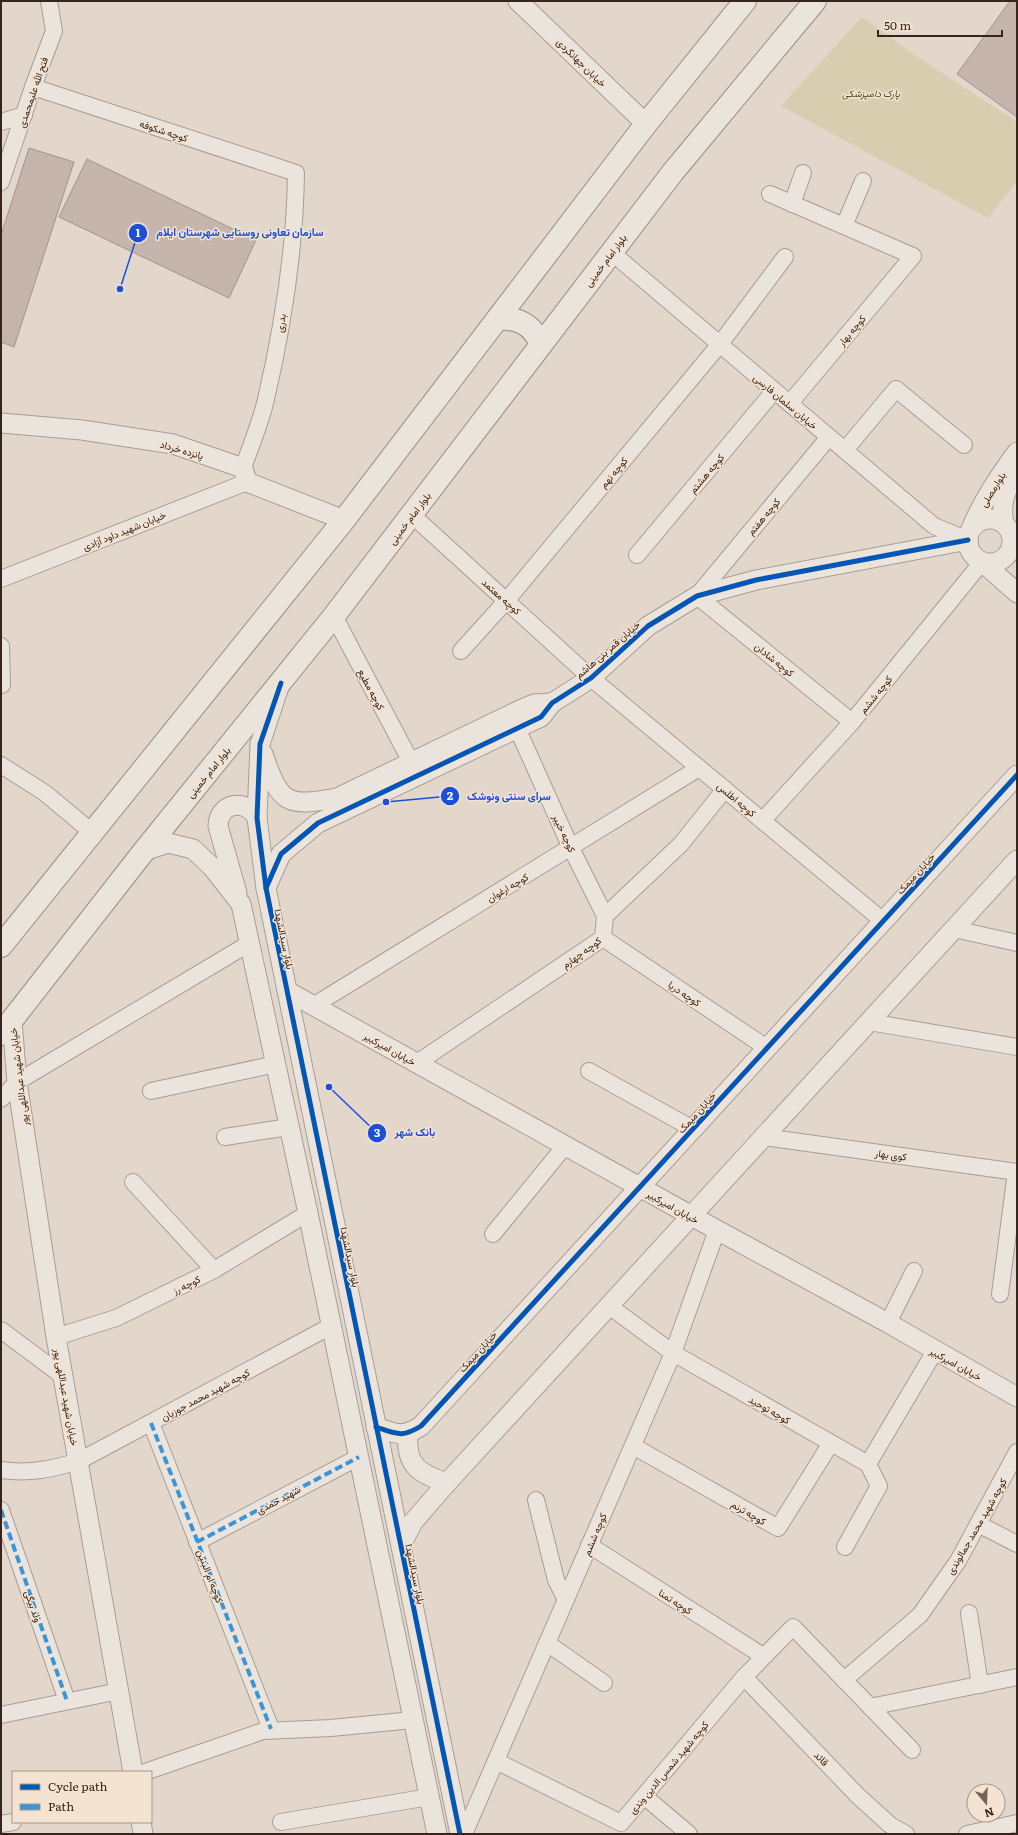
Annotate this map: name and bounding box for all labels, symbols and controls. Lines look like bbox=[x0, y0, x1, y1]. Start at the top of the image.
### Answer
scale bar bbox=[878, 12, 1002, 38]
text: 50 m bbox=[884, 16, 911, 34]
street label: خیابان جهانگردی bbox=[554, 34, 611, 90]
street label: فتح الله علیمحمدی bbox=[13, 54, 51, 130]
park label: پارک دامپزشکی bbox=[842, 85, 901, 101]
street label: کوچه شکوفه bbox=[138, 115, 191, 146]
callout: سازمان تعاونی روستایی شهرستان ایلام bbox=[128, 221, 331, 244]
text: 1 bbox=[136, 223, 141, 241]
text: سازمان تعاونی روستایی شهرستان ایلام bbox=[156, 223, 324, 240]
street label: بلوار امام خمینی bbox=[580, 231, 630, 289]
street label: کوچه بهار bbox=[833, 311, 870, 350]
street label: بدری bbox=[271, 313, 289, 333]
street label: خیابان سلمان فارسی bbox=[751, 370, 822, 433]
street label: پانزده خرداد bbox=[158, 436, 206, 463]
street label: کوچه هشتم bbox=[685, 449, 728, 497]
street label: کوچه نهم bbox=[595, 453, 632, 492]
street label: بلوارمصلی bbox=[975, 468, 1009, 510]
street label: بلوار امام خمینی bbox=[384, 489, 434, 547]
street label: کوچه هفتم bbox=[743, 494, 784, 539]
street label: خیابان شهید داود آزادی bbox=[80, 506, 168, 554]
street label: کوچه معتمد bbox=[478, 574, 525, 619]
street label: خیابان قمر بنی هاشم bbox=[571, 616, 643, 682]
street label: کوچه شادان bbox=[751, 638, 798, 681]
street label: کوچه مطیع bbox=[354, 666, 389, 713]
street label: کوچه ششم bbox=[855, 671, 896, 717]
street label: بلوار امام خمینی bbox=[183, 743, 234, 801]
street label: کوچه اطلس bbox=[713, 778, 760, 821]
callout: سرای سنتی ونوشک bbox=[440, 785, 559, 808]
text: 2 bbox=[447, 786, 454, 804]
text: سرای سنتی ونوشک bbox=[467, 787, 551, 803]
street label: کوچه خیبر bbox=[548, 811, 581, 855]
street label: خیابان میمک bbox=[892, 849, 938, 897]
street label: کوچه ارغوان bbox=[483, 868, 532, 906]
street label: بلوار سیدالشهدا bbox=[271, 907, 299, 971]
street label: کوچه چهارم bbox=[558, 932, 605, 972]
street label: کوچه دریا bbox=[665, 977, 705, 1011]
street label: خیابان شهید عبداللهی پور bbox=[4, 1027, 33, 1128]
street label: خیابان امیرکبیر bbox=[360, 1027, 419, 1069]
street label: خیابان میمک bbox=[673, 1088, 719, 1136]
callout: بانک شهر bbox=[367, 1121, 444, 1144]
text: 3 bbox=[374, 1123, 381, 1141]
text: بانک شهر bbox=[394, 1123, 435, 1139]
street label: کوی بهار bbox=[873, 1144, 908, 1164]
street label: خیابان امیرکبیر bbox=[643, 1185, 702, 1227]
street label: بلوار سیدالشهدا bbox=[337, 1225, 365, 1289]
street label: کوچه رز bbox=[169, 1271, 203, 1299]
street label: خیابان میمک bbox=[454, 1327, 500, 1375]
street label: خیابان امیرکبیر bbox=[926, 1342, 985, 1384]
street label: خیابان شهید عبداللهی پور bbox=[50, 1346, 83, 1447]
street label: کوچه شهید محمد جوزیان bbox=[158, 1364, 253, 1425]
street label: کوچه توحید bbox=[746, 1391, 794, 1428]
street label: کوچه شهید محمد جمالوندی bbox=[942, 1474, 1011, 1578]
street label: شهید حمدی bbox=[253, 1481, 303, 1517]
street label: کوچه ترنم bbox=[728, 1496, 770, 1529]
street label: کوچه ششم bbox=[578, 1510, 611, 1558]
street label: بلوار سیدالشهدا bbox=[402, 1542, 430, 1606]
street label: کوچه ام البنین bbox=[193, 1547, 228, 1606]
street label: کوچه تمنا bbox=[656, 1584, 696, 1619]
street label: ولد بیگی bbox=[22, 1588, 46, 1624]
street label: کوچه شهید شمس الدین وندی bbox=[625, 1717, 713, 1817]
street label: قائد bbox=[811, 1747, 833, 1769]
legend bbox=[12, 1771, 152, 1823]
text: Cycle path bbox=[48, 1777, 108, 1795]
north arrow bbox=[966, 1783, 1006, 1823]
text: Path bbox=[48, 1797, 74, 1815]
text: N bbox=[983, 1804, 997, 1822]

